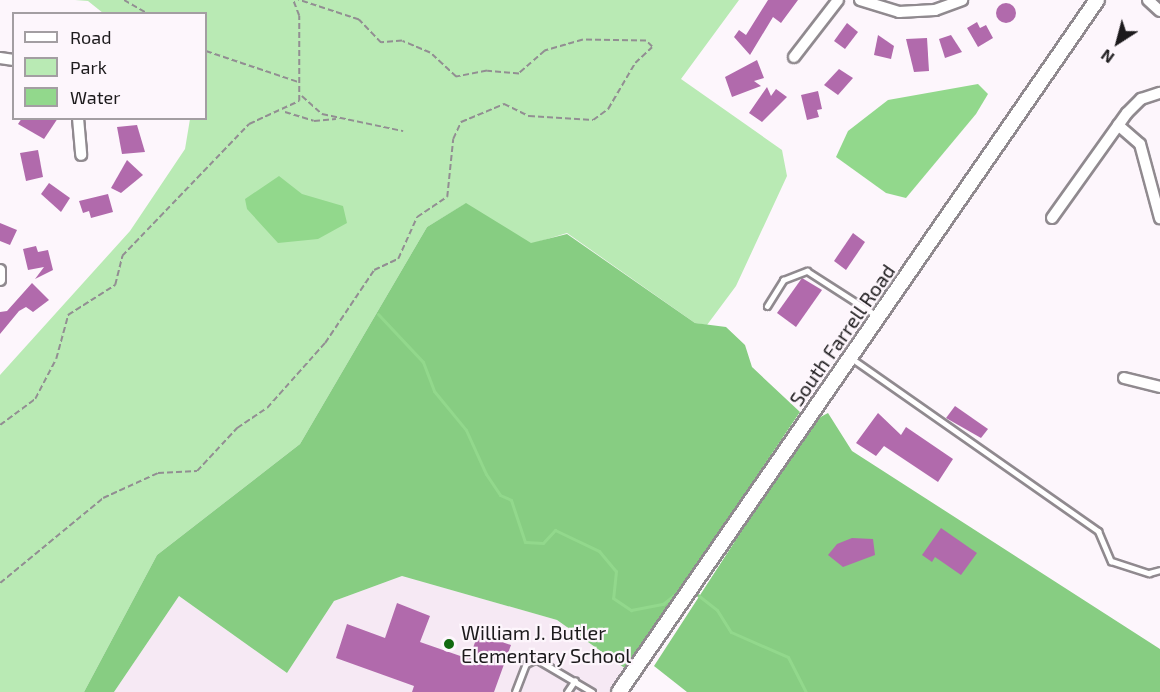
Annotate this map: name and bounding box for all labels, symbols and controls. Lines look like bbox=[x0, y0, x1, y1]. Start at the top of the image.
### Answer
legend bbox=[12, 12, 207, 120]
north arrow bbox=[1088, 12, 1148, 72]
text: Road bbox=[70, 26, 111, 48]
text: N bbox=[1097, 46, 1117, 68]
text: Park bbox=[70, 56, 107, 78]
text: Water bbox=[70, 86, 120, 108]
street label: South Farrell Road bbox=[784, 259, 900, 411]
place label: William J. Butler Elementary School bbox=[461, 620, 632, 667]
marker: William J. Butler Elementary School bbox=[442, 637, 456, 651]

